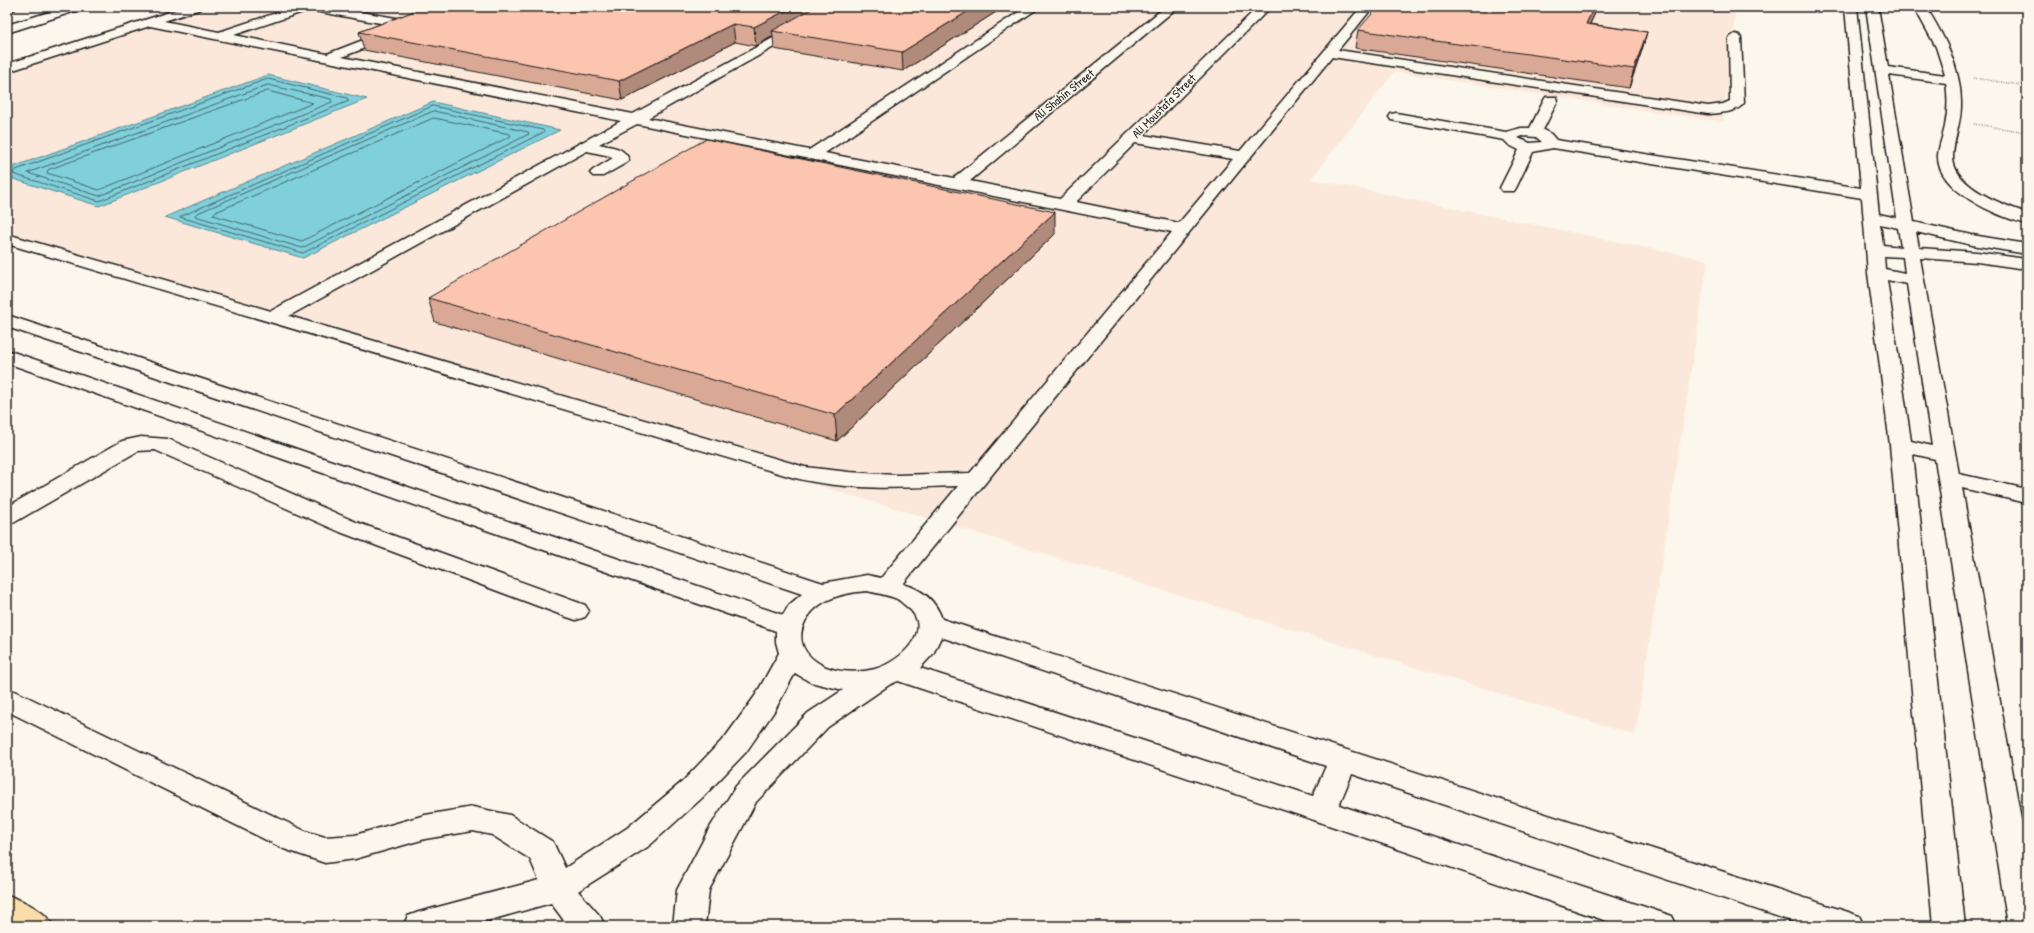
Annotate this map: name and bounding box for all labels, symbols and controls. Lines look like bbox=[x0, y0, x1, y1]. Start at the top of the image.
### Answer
street label: Ali Shahin Street bbox=[1030, 64, 1098, 124]
street label: Ali Moustafa Street bbox=[1128, 69, 1200, 142]

